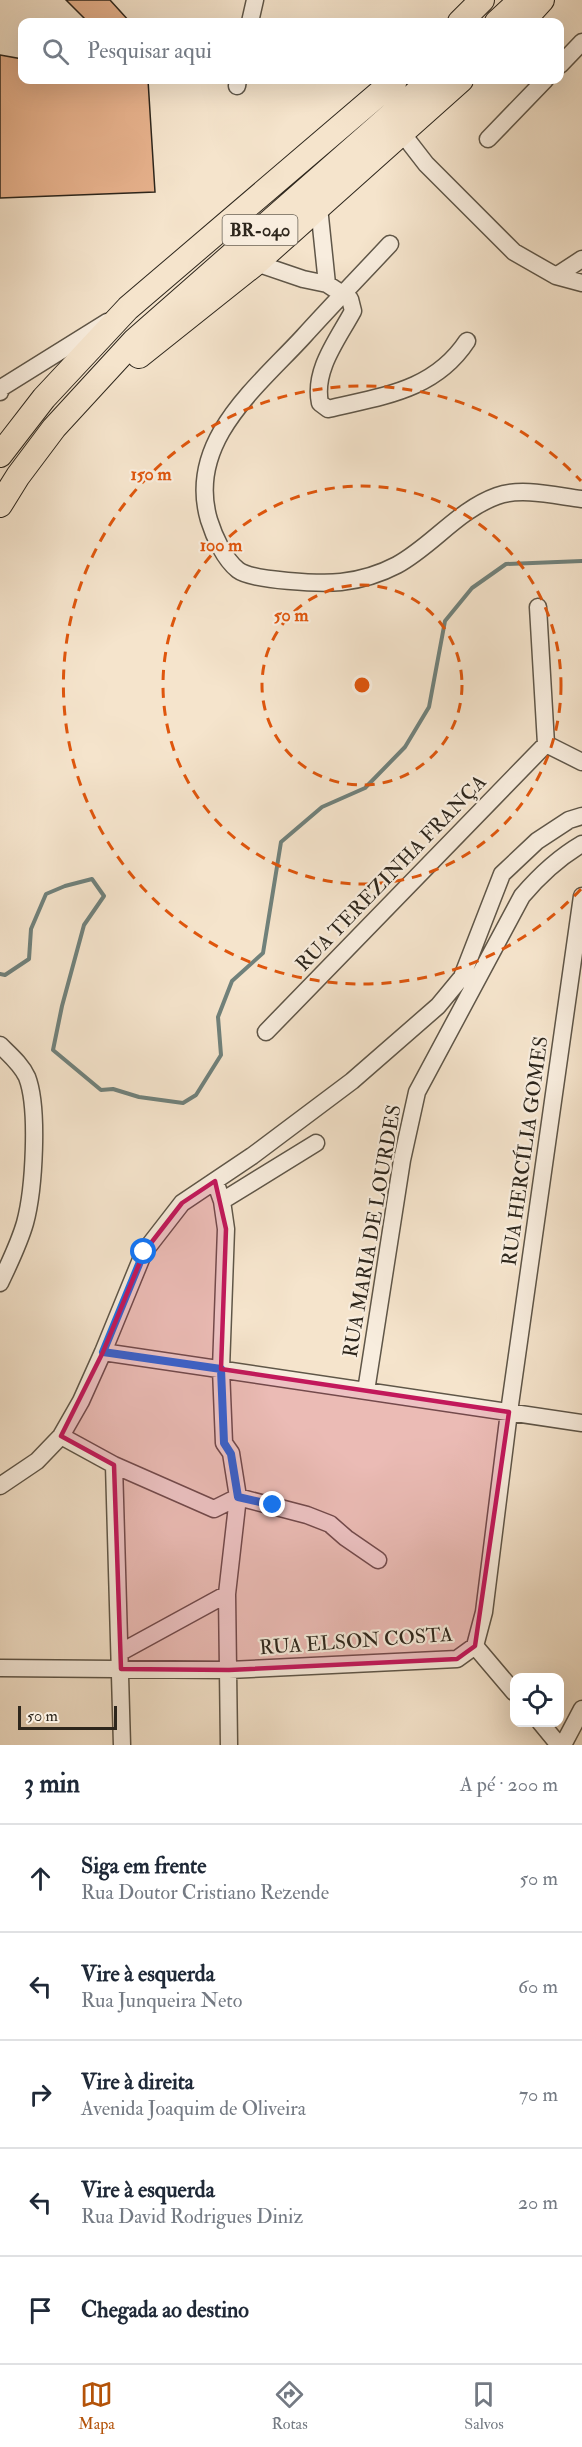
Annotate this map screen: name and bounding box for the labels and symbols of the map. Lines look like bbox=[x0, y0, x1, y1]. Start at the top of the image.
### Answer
road number: BR-040 bbox=[222, 215, 298, 245]
text: 150 m bbox=[130, 463, 173, 486]
text: 100 m bbox=[200, 534, 243, 557]
text: 50 m bbox=[274, 604, 309, 627]
centre of rings bbox=[352, 675, 372, 695]
street label: RUA TEREZINHA FRANÇA bbox=[290, 769, 492, 977]
street label: RUA HERCÍLIA GOMES bbox=[496, 1034, 553, 1267]
street label: RUA MARIA DE LOURDES bbox=[337, 1103, 407, 1359]
route start bbox=[130, 1238, 156, 1264]
route end bbox=[259, 1491, 285, 1517]
street label: RUA ELSON COSTA bbox=[258, 1622, 454, 1660]
scale bar bbox=[18, 1703, 117, 1730]

